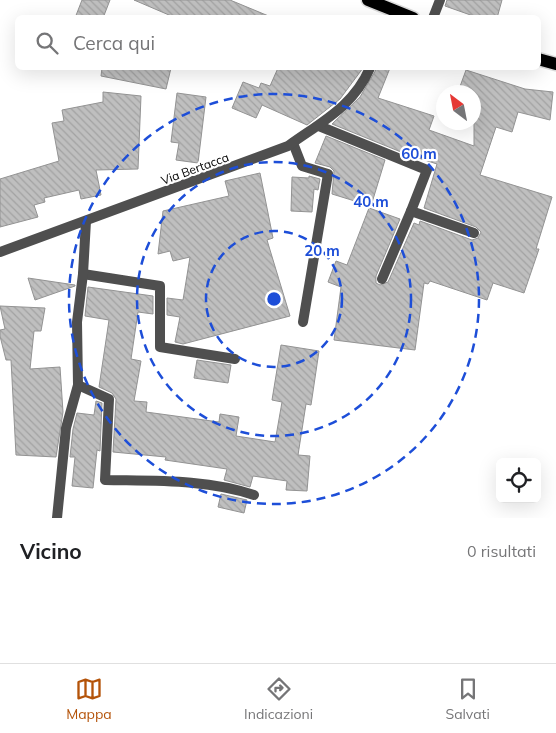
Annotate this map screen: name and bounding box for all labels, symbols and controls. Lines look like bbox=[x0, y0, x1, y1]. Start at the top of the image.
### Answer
search box bbox=[15, 15, 541, 70]
icon: search bbox=[33, 29, 61, 57]
text: Cerca qui bbox=[73, 31, 155, 55]
north arrow bbox=[436, 85, 481, 130]
text: 60 m bbox=[401, 144, 437, 163]
street label: Via Bertacca bbox=[159, 149, 231, 188]
text: 40 m bbox=[353, 192, 389, 211]
text: 20 m bbox=[304, 241, 340, 260]
centre of rings bbox=[265, 290, 283, 308]
map controls bbox=[496, 458, 541, 503]
button: locate bbox=[496, 458, 541, 503]
text: Vicino bbox=[20, 538, 82, 564]
text: 0 risultati bbox=[467, 541, 536, 561]
tab: Mappa bbox=[66, 675, 112, 723]
tab: Indicazioni bbox=[244, 675, 313, 723]
tab: Salvati bbox=[445, 675, 490, 723]

